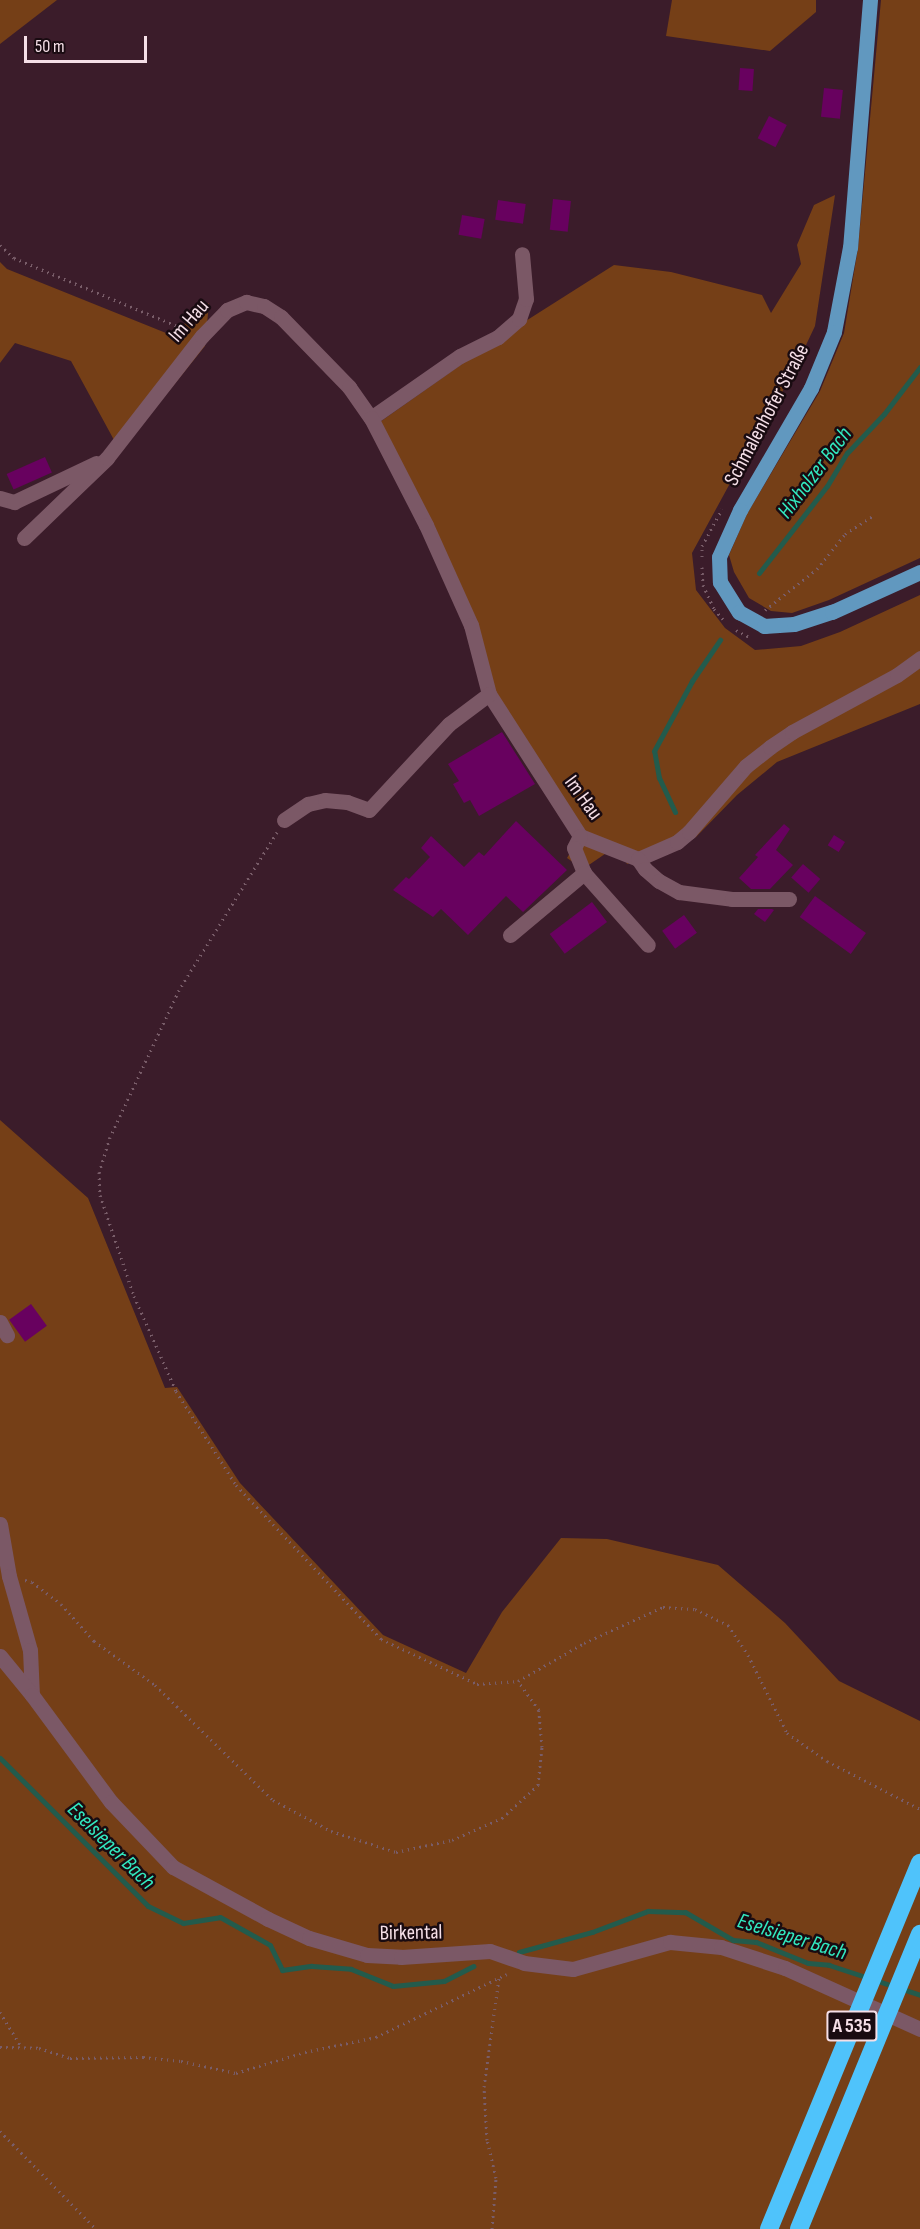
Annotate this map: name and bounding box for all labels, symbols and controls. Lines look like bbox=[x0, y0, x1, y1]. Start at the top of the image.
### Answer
scale bar bbox=[27, 24, 150, 62]
text: 50 m bbox=[35, 36, 65, 57]
street label: Im Hau bbox=[164, 294, 214, 348]
street label: Schmalenhofer Straße bbox=[719, 340, 815, 490]
water label: Hixholzer Bach bbox=[772, 422, 858, 524]
street label: Im Hau bbox=[559, 771, 607, 825]
water label: Eselsieper Bach bbox=[62, 1797, 160, 1895]
water label: Eselsieper Bach bbox=[734, 1908, 850, 1966]
street label: Birkental bbox=[379, 1920, 443, 1946]
road number: A 535 bbox=[825, 2009, 879, 2043]

